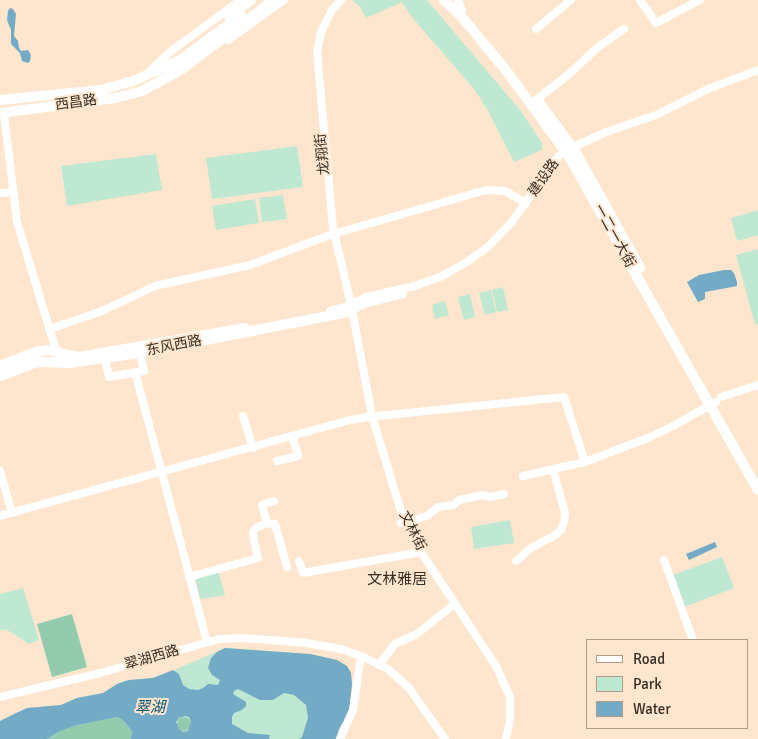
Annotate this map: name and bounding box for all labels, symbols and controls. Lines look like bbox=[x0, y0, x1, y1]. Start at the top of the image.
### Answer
street label: 西昌路 bbox=[54, 92, 98, 114]
street label: 龙翔街 bbox=[312, 132, 334, 176]
street label: 建设路 bbox=[525, 156, 563, 200]
street label: 一二一大街 bbox=[590, 201, 638, 271]
street label: 东风西路 bbox=[145, 332, 203, 360]
street label: 文林街 bbox=[395, 508, 429, 554]
district label: 文林雅居 bbox=[367, 571, 427, 589]
legend bbox=[586, 639, 748, 729]
street label: 翠湖西路 bbox=[123, 642, 181, 674]
text: Road bbox=[633, 650, 665, 668]
text: Park bbox=[633, 675, 662, 693]
water label: 翠湖 bbox=[135, 699, 165, 717]
text: Water bbox=[633, 700, 671, 718]

